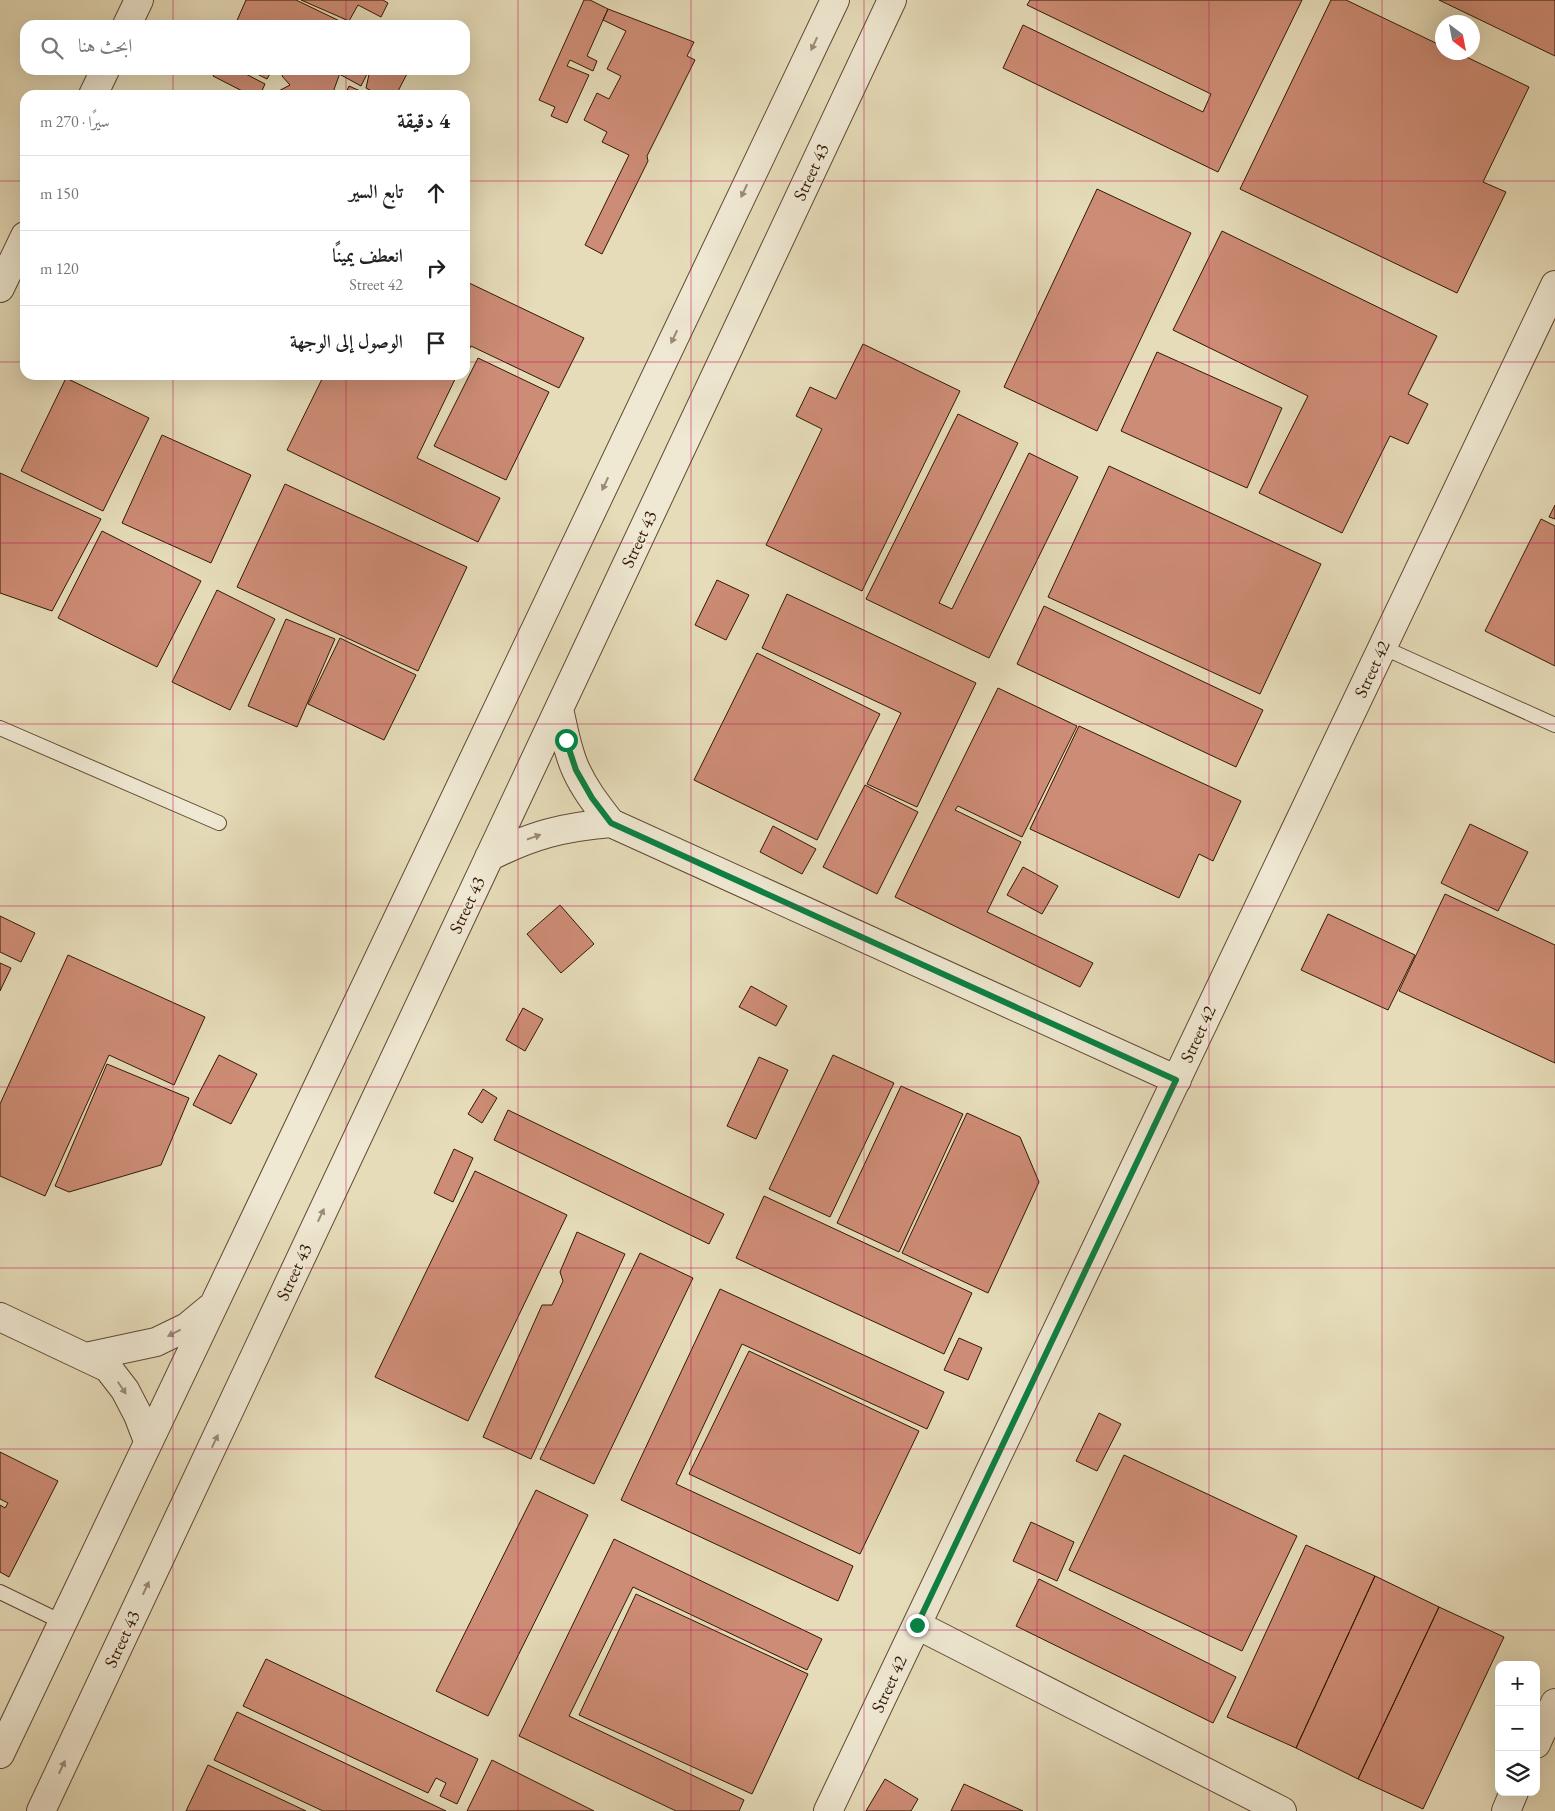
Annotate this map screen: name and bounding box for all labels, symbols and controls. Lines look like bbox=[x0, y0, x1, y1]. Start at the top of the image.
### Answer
north arrow bbox=[1435, 15, 1480, 60]
search box bbox=[20, 20, 470, 75]
text: ابحث هنا bbox=[78, 33, 132, 58]
icon: search bbox=[38, 34, 66, 62]
one-way arrow bbox=[810, 37, 818, 51]
text: 4 دقيقة bbox=[397, 107, 450, 134]
text: سيرًا · 270 m bbox=[40, 111, 110, 132]
street label: Street 43 bbox=[787, 140, 834, 204]
text: تابع السير bbox=[349, 179, 403, 204]
icon: ahead bbox=[422, 179, 450, 207]
text: 150 m bbox=[40, 183, 79, 204]
one-way arrow bbox=[740, 184, 748, 198]
text: انعطف يمينًا bbox=[332, 243, 403, 268]
icon: right bbox=[422, 254, 450, 282]
text: 120 m bbox=[40, 258, 79, 279]
text: Street 42 bbox=[349, 274, 403, 295]
text: الوصول إلى الوجهة bbox=[290, 329, 403, 354]
icon: arrive bbox=[422, 329, 450, 357]
one-way arrow bbox=[670, 330, 678, 344]
one-way arrow bbox=[600, 477, 608, 491]
street label: Street 43 bbox=[615, 507, 662, 571]
street label: Street 42 bbox=[1348, 636, 1395, 701]
route start bbox=[555, 729, 578, 752]
one-way arrow bbox=[526, 833, 541, 840]
street label: Street 43 bbox=[443, 873, 490, 937]
street label: Street 42 bbox=[1174, 1001, 1221, 1066]
one-way arrow bbox=[318, 1208, 326, 1222]
street label: Street 43 bbox=[270, 1240, 317, 1304]
one-way arrow bbox=[167, 1329, 181, 1337]
one-way arrow bbox=[117, 1381, 127, 1395]
one-way arrow bbox=[211, 1434, 219, 1448]
one-way arrow bbox=[142, 1581, 150, 1595]
street label: Street 43 bbox=[98, 1607, 145, 1671]
route end bbox=[906, 1614, 929, 1637]
street label: Street 42 bbox=[865, 1651, 912, 1716]
map controls bbox=[1495, 1661, 1540, 1796]
button: + bbox=[1495, 1661, 1540, 1706]
button: − bbox=[1495, 1706, 1540, 1751]
button: layers bbox=[1495, 1751, 1540, 1796]
one-way arrow bbox=[58, 1760, 66, 1774]

